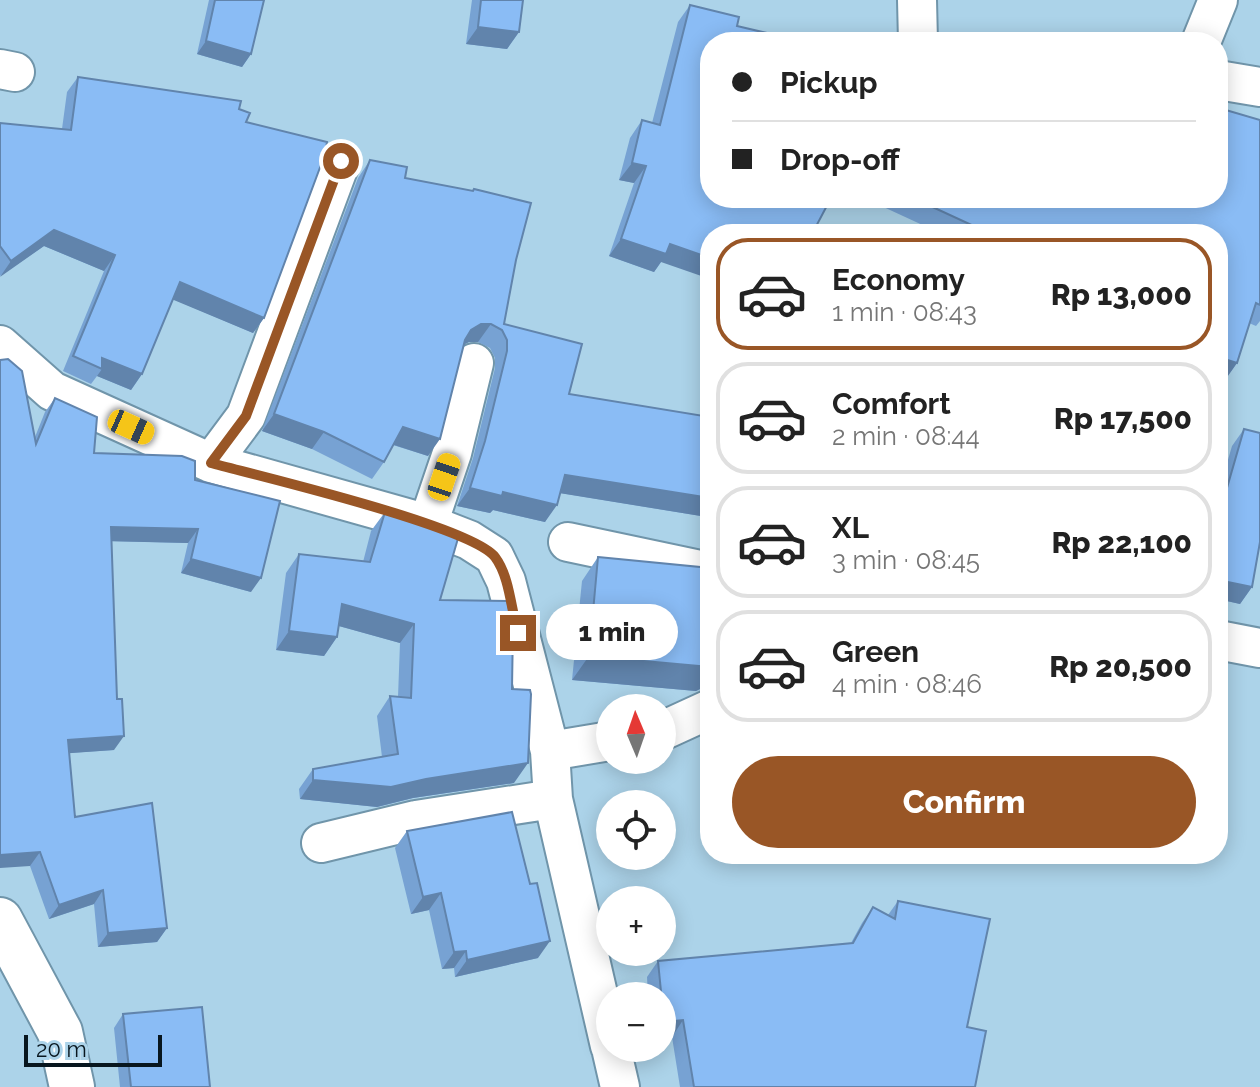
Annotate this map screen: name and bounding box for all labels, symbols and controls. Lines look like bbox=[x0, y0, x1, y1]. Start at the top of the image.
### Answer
text: Pickup bbox=[780, 65, 878, 100]
text: Drop-off bbox=[780, 142, 900, 177]
route start bbox=[323, 143, 359, 179]
icon: car bbox=[736, 258, 808, 330]
text: Economy bbox=[832, 262, 965, 297]
text: Rp 13,000 bbox=[1051, 277, 1192, 312]
text: 1 min · 08:43 bbox=[832, 297, 977, 327]
icon: car bbox=[736, 382, 808, 454]
text: Comfort bbox=[832, 386, 951, 421]
text: Rp 17,500 bbox=[1054, 401, 1192, 436]
car bbox=[104, 406, 158, 448]
text: 2 min · 08:44 bbox=[832, 421, 980, 451]
car bbox=[425, 450, 463, 504]
icon: car bbox=[736, 506, 808, 578]
text: XL bbox=[832, 510, 869, 545]
text: Rp 22,100 bbox=[1051, 525, 1192, 560]
text: 3 min · 08:45 bbox=[832, 545, 980, 575]
callout: 1 min bbox=[546, 605, 678, 661]
route end bbox=[500, 615, 536, 651]
text: 1 min bbox=[579, 617, 645, 647]
icon: car bbox=[736, 630, 808, 702]
text: Green bbox=[832, 634, 919, 669]
text: Rp 20,500 bbox=[1049, 649, 1192, 684]
text: 4 min · 08:46 bbox=[832, 669, 982, 699]
north arrow bbox=[596, 694, 676, 774]
map controls bbox=[596, 694, 676, 1062]
button: Confirm bbox=[732, 756, 1196, 848]
button: locate bbox=[596, 790, 676, 870]
button: + bbox=[596, 886, 676, 966]
button: − bbox=[596, 982, 676, 1062]
scale bar bbox=[24, 1031, 162, 1067]
text: 20 m bbox=[36, 1036, 87, 1062]

